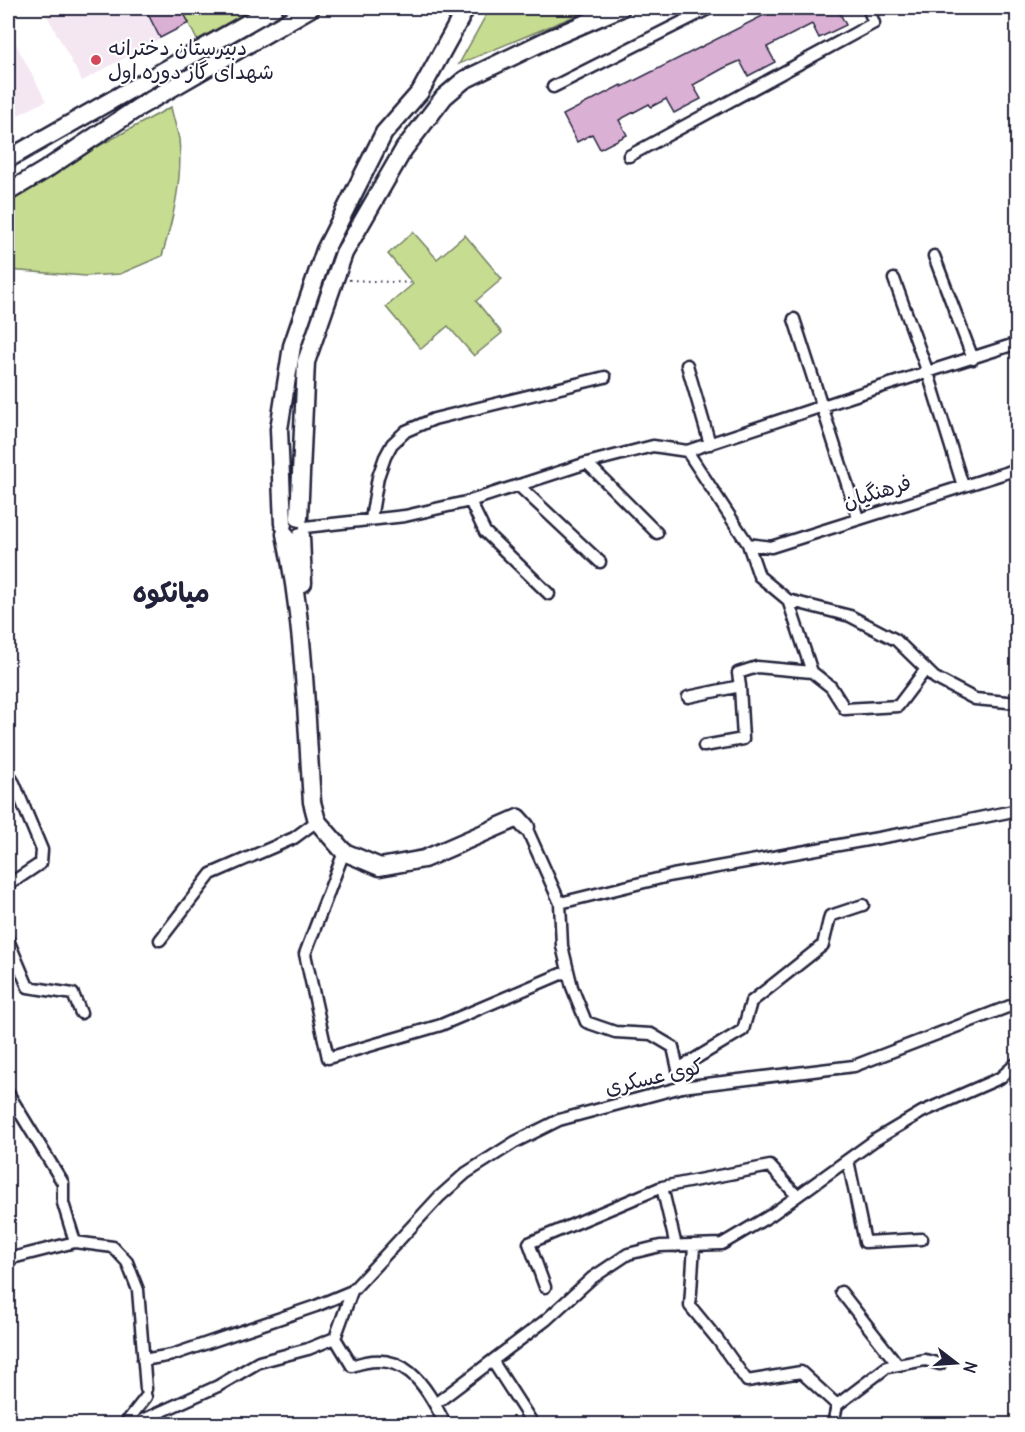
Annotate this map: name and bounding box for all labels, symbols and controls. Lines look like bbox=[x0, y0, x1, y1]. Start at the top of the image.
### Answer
place label: دبیرستان دخترانه شهدای گاز دوره اول bbox=[108, 34, 274, 85]
marker: دبیرستان دخترانه شهدای گاز دوره اول bbox=[89, 53, 103, 67]
street label: فرهنگیان bbox=[839, 468, 914, 515]
district label: میانکوه bbox=[132, 575, 210, 610]
street label: کوی عسکری bbox=[602, 1052, 706, 1101]
north arrow bbox=[926, 1333, 986, 1393]
text: N bbox=[959, 1359, 982, 1376]

